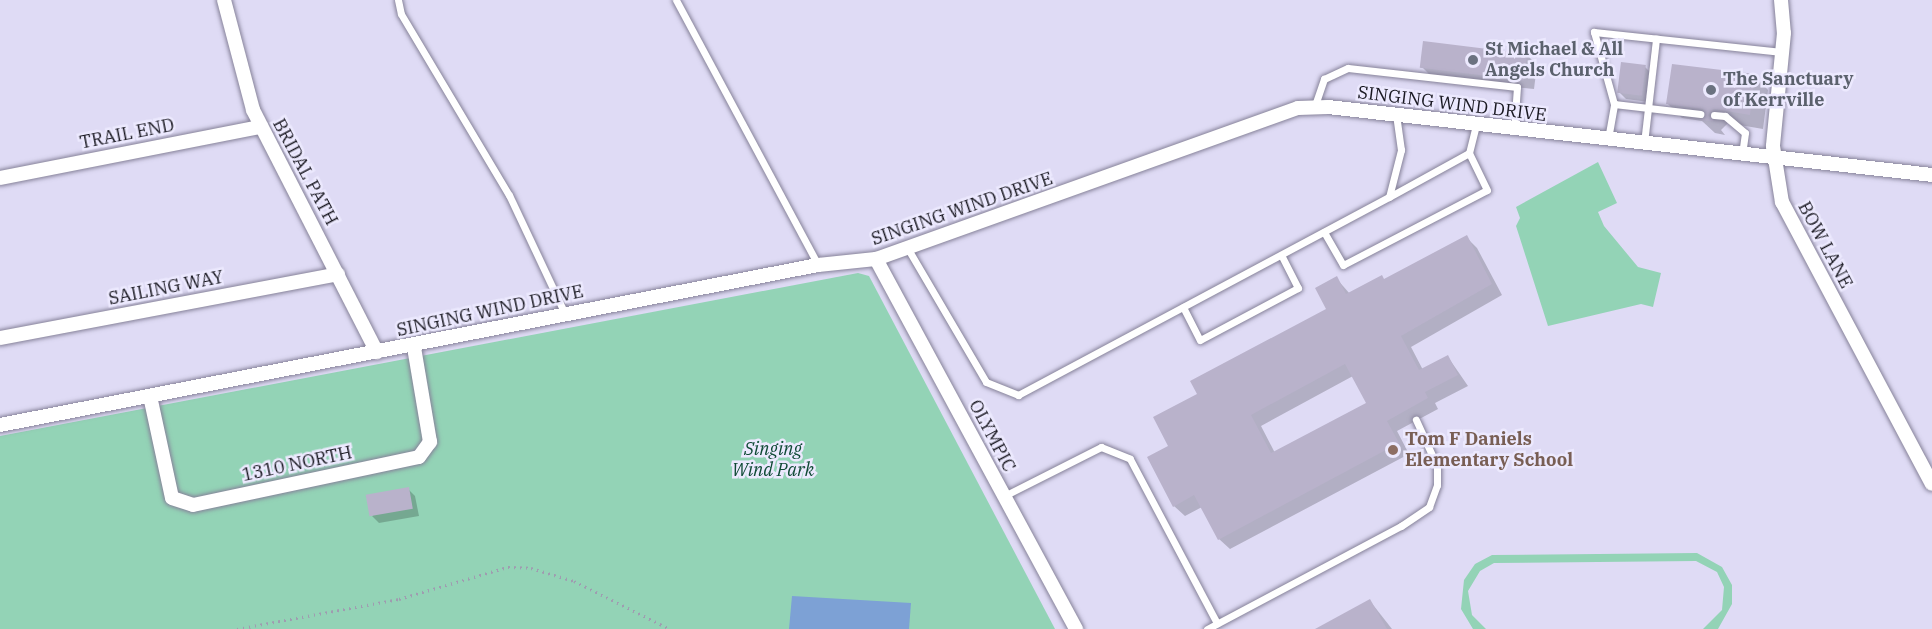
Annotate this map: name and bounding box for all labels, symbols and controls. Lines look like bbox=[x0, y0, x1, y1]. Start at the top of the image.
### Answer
place label: St Michael & All Angels Church bbox=[1485, 39, 1623, 82]
marker: St Michael & All Angels Church bbox=[1466, 53, 1480, 67]
place label: The Sanctuary of Kerrville bbox=[1723, 69, 1854, 112]
street label: SINGING WIND DRIVE bbox=[1356, 82, 1548, 126]
marker: The Sanctuary of Kerrville bbox=[1704, 83, 1718, 97]
street label: TRAIL END bbox=[78, 114, 176, 154]
street label: BRIDAL PATH bbox=[268, 115, 342, 229]
street label: SINGING WIND DRIVE bbox=[869, 168, 1055, 250]
street label: BOW LANE bbox=[1793, 198, 1857, 292]
street label: SAILING WAY bbox=[107, 266, 225, 310]
street label: SINGING WIND DRIVE bbox=[395, 281, 585, 341]
street label: OLYMPIC bbox=[964, 396, 1020, 476]
place label: Tom F Daniels Elementary School bbox=[1405, 429, 1573, 472]
park label: Singing Wind Park bbox=[732, 439, 814, 482]
street label: 1310 NORTH bbox=[240, 442, 354, 486]
marker: Tom F Daniels Elementary School bbox=[1386, 443, 1400, 457]

